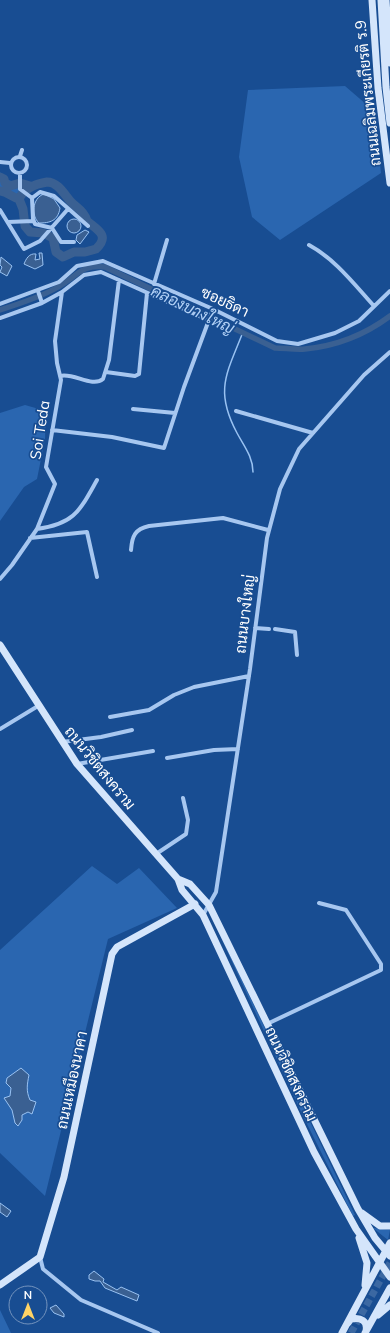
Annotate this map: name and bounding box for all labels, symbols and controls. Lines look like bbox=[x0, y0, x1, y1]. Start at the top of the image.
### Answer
street label: ถนนเฉลิมพระเกียรติ ร.9 bbox=[350, 19, 385, 167]
water label: คลองบางใหญ่ bbox=[148, 279, 239, 338]
street label: ซอยธิดา bbox=[198, 282, 252, 321]
street label: Soi Teda bbox=[25, 399, 54, 461]
street label: ถนนบางใหญ่ bbox=[230, 573, 259, 654]
street label: ถนนวิชิตสงคราม bbox=[61, 722, 140, 813]
street label: ถนนวิชิตสงคราม bbox=[261, 1024, 322, 1124]
street label: ถนนเหมืองนาคา bbox=[52, 1029, 91, 1131]
north arrow bbox=[8, 1285, 48, 1325]
text: N bbox=[24, 1288, 32, 1302]

